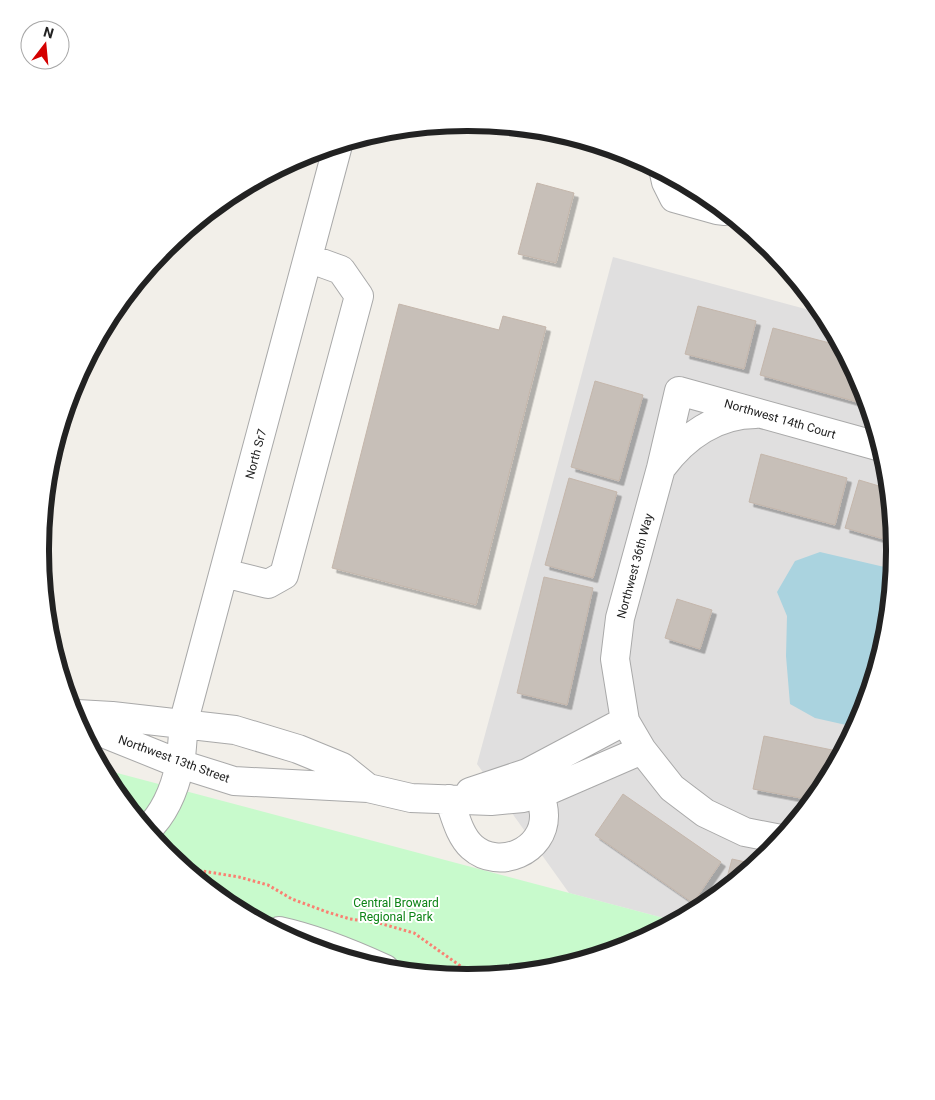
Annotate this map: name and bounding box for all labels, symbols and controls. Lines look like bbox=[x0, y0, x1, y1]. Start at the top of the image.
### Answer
north arrow bbox=[20, 20, 70, 70]
text: N bbox=[42, 23, 56, 42]
street label: Northwest 14th Court bbox=[723, 396, 837, 442]
street label: North Sr7 bbox=[243, 427, 269, 481]
street label: Northwest 36th Way bbox=[614, 512, 656, 620]
street label: Northwest 13th Street bbox=[116, 732, 232, 786]
park label: Central Broward Regional Park bbox=[353, 896, 439, 924]

